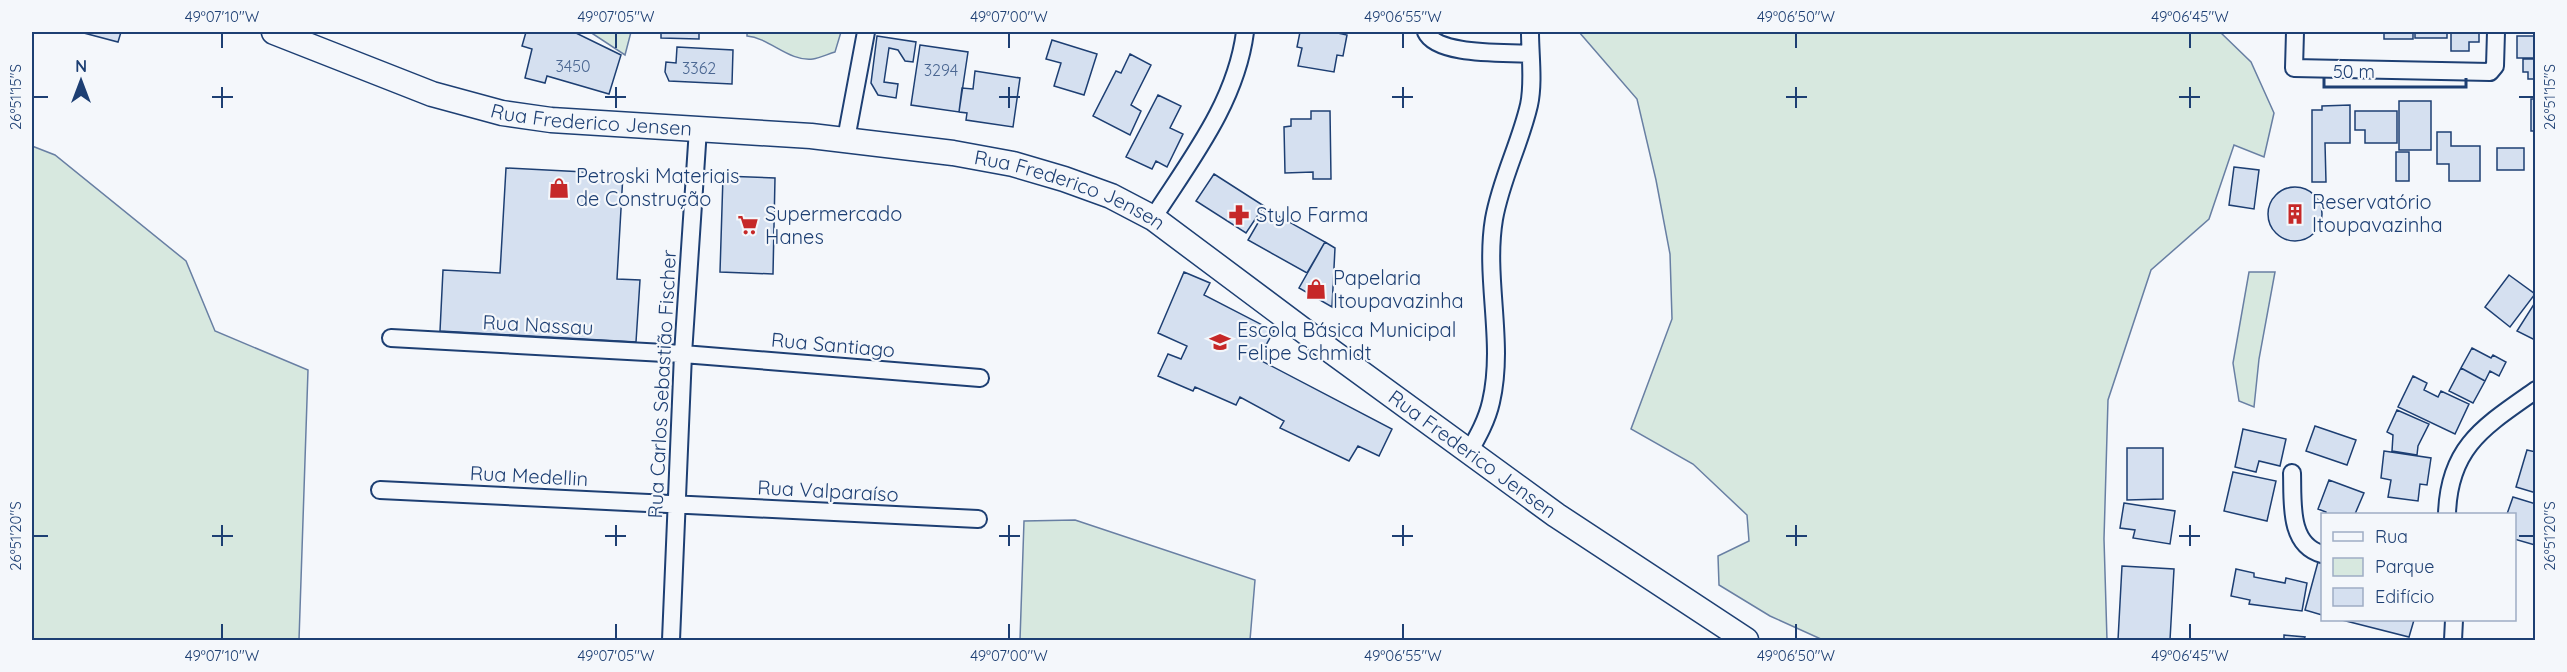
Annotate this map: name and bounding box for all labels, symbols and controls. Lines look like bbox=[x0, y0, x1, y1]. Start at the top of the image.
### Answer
text: 49°07'10"W bbox=[185, 7, 260, 26]
text: 49°07'05"W bbox=[578, 7, 655, 26]
text: 49°07'00"W bbox=[970, 7, 1048, 26]
text: 49°06'55"W bbox=[1364, 7, 1442, 26]
text: 49°06'50"W bbox=[1757, 7, 1836, 26]
text: 49°06'45"W bbox=[2151, 7, 2229, 26]
north arrow bbox=[51, 51, 111, 111]
scale bar bbox=[2324, 51, 2466, 89]
text: N bbox=[75, 56, 87, 76]
house number: 3450 bbox=[555, 56, 591, 76]
house number: 3362 bbox=[682, 58, 716, 78]
house number: 3294 bbox=[924, 60, 958, 80]
text: 50 m bbox=[2333, 60, 2375, 83]
text: 26°51'15"S bbox=[6, 64, 25, 130]
text: 26°51'15"S bbox=[2540, 64, 2559, 130]
street label: Rua Frederico Jensen bbox=[488, 98, 693, 141]
street label: Rua Frederico Jensen bbox=[972, 144, 1170, 235]
place label: Petroski Materiais de Construção bbox=[576, 163, 739, 211]
shop icon: Petroski Materiais de Construção bbox=[547, 176, 571, 200]
place label: Reservatório Itoupavazinha bbox=[2312, 189, 2443, 237]
place label: Supermercado Hanes bbox=[765, 201, 902, 249]
place label: Stylo Farma bbox=[1256, 202, 1368, 227]
building icon: Reservatório Itoupavazinha bbox=[2283, 202, 2307, 226]
pharmacy icon: Stylo Farma bbox=[1227, 203, 1251, 227]
supermarket icon: Supermercado Hanes bbox=[736, 213, 760, 237]
street label: Rua Carlos Sebastião Fischer bbox=[642, 249, 681, 519]
place label: Papelaria Itoupavazinha bbox=[1333, 265, 1464, 313]
shop icon: Papelaria Itoupavazinha bbox=[1304, 277, 1328, 301]
street label: Rua Nassau bbox=[482, 309, 594, 340]
place label: Escola Básica Municipal Felipe Schmidt bbox=[1237, 317, 1456, 365]
street label: Rua Santiago bbox=[770, 327, 896, 362]
school or university icon: Escola Básica Municipal Felipe Schmidt bbox=[1208, 330, 1232, 354]
street label: Rua Frederico Jensen bbox=[1384, 384, 1562, 523]
street label: Rua Medellin bbox=[469, 460, 589, 491]
street label: Rua Valparaíso bbox=[757, 474, 899, 507]
text: 26°51'20"S bbox=[6, 501, 25, 571]
text: 26°51'20"S bbox=[2540, 501, 2559, 571]
legend bbox=[2321, 513, 2516, 621]
text: Rua bbox=[2375, 525, 2408, 548]
text: Parque bbox=[2375, 555, 2434, 578]
text: Edifício bbox=[2375, 585, 2434, 608]
text: 49°07'10"W bbox=[185, 646, 260, 665]
text: 49°07'05"W bbox=[578, 646, 655, 665]
text: 49°07'00"W bbox=[970, 646, 1048, 665]
text: 49°06'55"W bbox=[1364, 646, 1442, 665]
text: 49°06'50"W bbox=[1757, 646, 1836, 665]
text: 49°06'45"W bbox=[2151, 646, 2229, 665]

